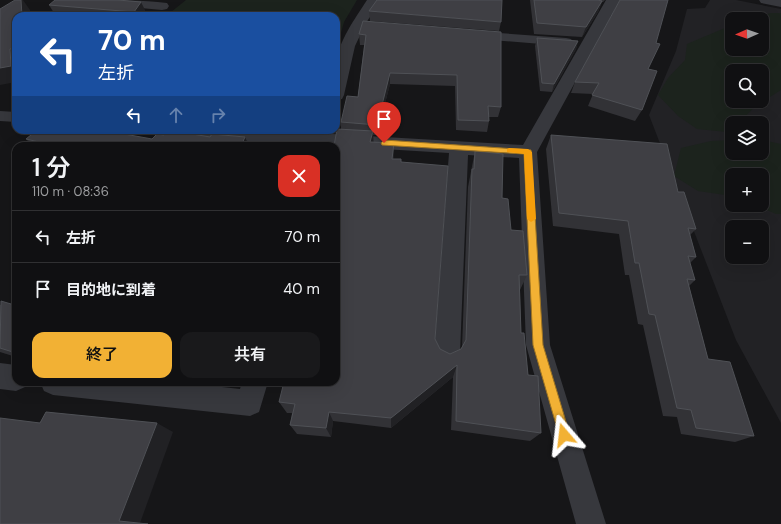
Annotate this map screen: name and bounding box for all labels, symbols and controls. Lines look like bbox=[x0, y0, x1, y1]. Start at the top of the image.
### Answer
north arrow bbox=[725, 12, 769, 56]
map controls bbox=[725, 12, 769, 264]
text: 70 m bbox=[98, 22, 166, 59]
icon: left bbox=[32, 28, 84, 80]
text: 左折 bbox=[98, 61, 134, 85]
button: search bbox=[725, 64, 769, 108]
pin bbox=[367, 102, 401, 143]
icon: left bbox=[123, 104, 145, 126]
icon: ahead bbox=[165, 104, 187, 126]
icon: right bbox=[207, 104, 229, 126]
icon: arrive bbox=[373, 108, 395, 130]
button: layers bbox=[725, 116, 769, 160]
text: 1 分 bbox=[32, 152, 70, 183]
button: close bbox=[278, 155, 320, 197]
button: + bbox=[725, 168, 769, 212]
text: 110 m · 08:36 bbox=[32, 183, 109, 200]
button: − bbox=[725, 220, 769, 264]
icon: left bbox=[32, 226, 54, 248]
text: 70 m bbox=[285, 227, 320, 247]
text: 左折 bbox=[66, 228, 96, 248]
icon: arrive bbox=[32, 278, 54, 300]
text: 40 m bbox=[283, 279, 320, 299]
text: 目的地に到着 bbox=[66, 280, 156, 300]
button: 終了 bbox=[32, 332, 172, 378]
button: 共有 bbox=[180, 332, 320, 378]
position arrow bbox=[543, 414, 585, 456]

